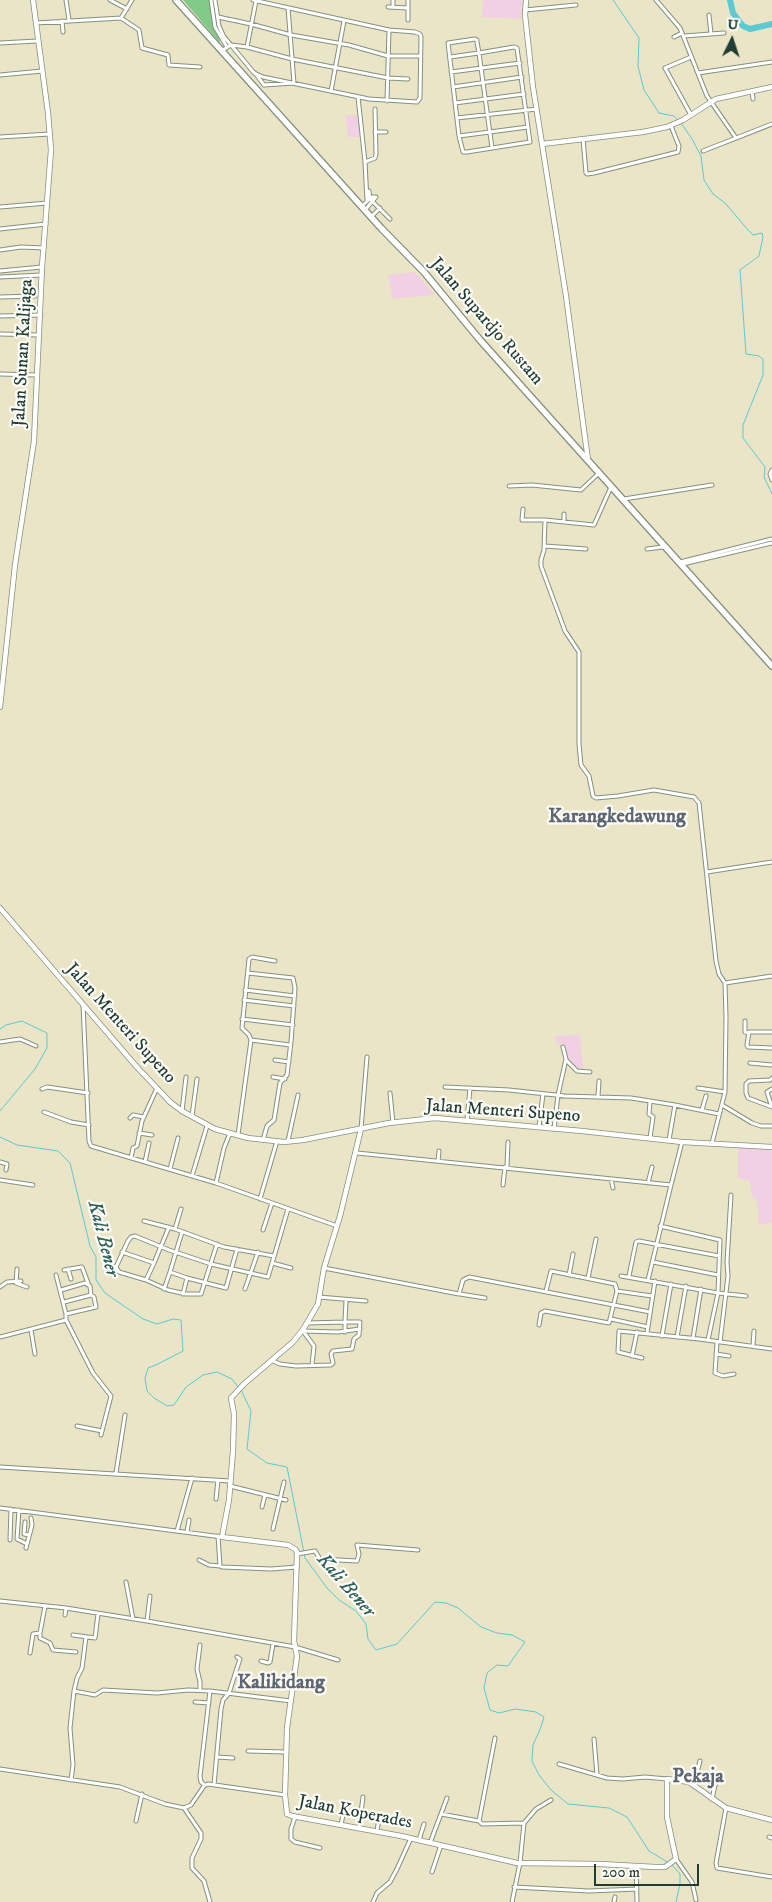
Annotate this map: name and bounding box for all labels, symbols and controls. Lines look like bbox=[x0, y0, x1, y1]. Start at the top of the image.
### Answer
north arrow bbox=[707, 15, 757, 65]
text: U bbox=[727, 16, 739, 34]
street label: Jalan Supardjo Rustam bbox=[425, 254, 547, 390]
street label: Jalan Sunan Kalijaga bbox=[9, 279, 39, 427]
district label: Karangkedawung bbox=[548, 806, 686, 830]
street label: Jalan Menteri Supeno bbox=[60, 959, 180, 1089]
street label: Jalan Menteri Supeno bbox=[425, 1096, 581, 1128]
water label: Kali Bener bbox=[82, 1199, 122, 1279]
water label: Kali Bener bbox=[311, 1549, 379, 1623]
district label: Kalikidang bbox=[237, 1672, 325, 1696]
district label: Pekaja bbox=[672, 1766, 724, 1790]
street label: Jalan Koperades bbox=[296, 1791, 414, 1835]
scale bar bbox=[597, 1854, 702, 1886]
text: 200 m bbox=[602, 1863, 640, 1882]

